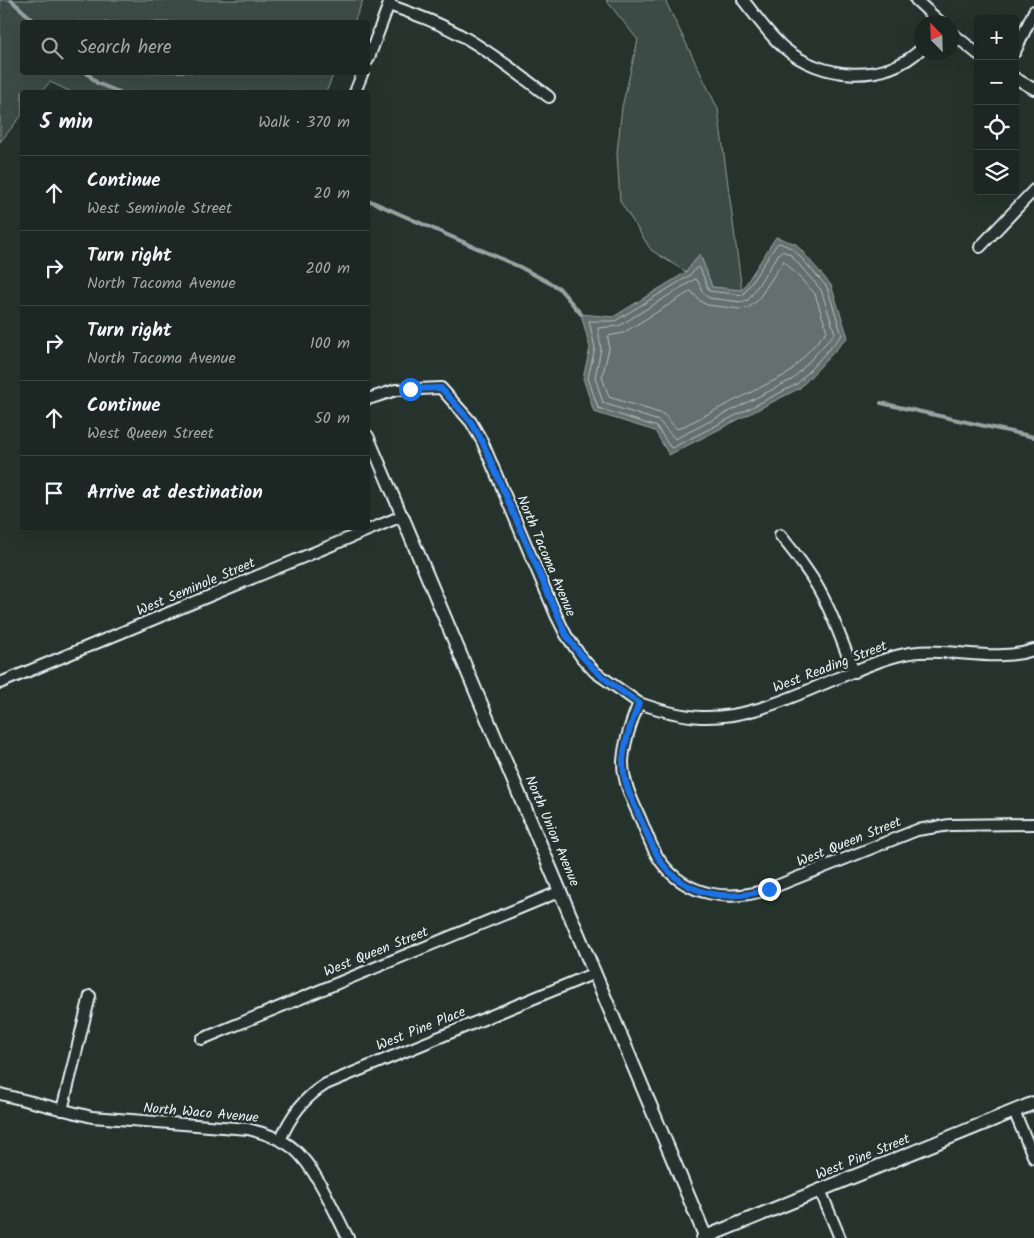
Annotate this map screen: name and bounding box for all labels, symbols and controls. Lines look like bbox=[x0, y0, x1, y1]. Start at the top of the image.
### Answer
north arrow bbox=[914, 15, 959, 60]
map controls bbox=[974, 15, 1019, 195]
button: + bbox=[974, 15, 1019, 60]
search box bbox=[20, 20, 370, 75]
text: Search here bbox=[78, 33, 172, 63]
icon: search bbox=[38, 34, 66, 62]
button: − bbox=[974, 60, 1019, 105]
button: locate bbox=[974, 105, 1019, 150]
text: 5 min bbox=[40, 106, 93, 139]
text: Walk · 370 m bbox=[258, 110, 350, 135]
button: layers bbox=[974, 150, 1019, 195]
text: Continue bbox=[87, 166, 160, 196]
icon: ahead bbox=[40, 179, 68, 207]
text: 20 m bbox=[314, 181, 350, 206]
text: West Seminole Street bbox=[87, 196, 232, 221]
text: Turn right bbox=[87, 241, 172, 271]
icon: right bbox=[40, 254, 68, 282]
text: 200 m bbox=[306, 256, 350, 281]
text: North Tacoma Avenue bbox=[87, 271, 236, 296]
text: Turn right bbox=[87, 316, 172, 346]
icon: right bbox=[40, 329, 68, 357]
text: 100 m bbox=[310, 331, 350, 356]
text: North Tacoma Avenue bbox=[87, 346, 236, 371]
route start bbox=[399, 378, 422, 401]
text: Continue bbox=[87, 391, 160, 421]
icon: ahead bbox=[40, 404, 68, 432]
text: 50 m bbox=[314, 406, 350, 431]
text: West Queen Street bbox=[87, 421, 214, 446]
text: Arrive at destination bbox=[87, 478, 263, 508]
icon: arrive bbox=[40, 479, 68, 507]
street label: North Tacoma Avenue bbox=[510, 492, 582, 621]
street label: West Seminole Street bbox=[133, 552, 259, 622]
street label: West Reading Street bbox=[770, 635, 891, 699]
street label: North Union Avenue bbox=[519, 772, 586, 891]
street label: West Queen Street bbox=[793, 811, 905, 873]
route end bbox=[758, 878, 781, 901]
street label: West Queen Street bbox=[320, 921, 432, 983]
street label: West Pine Place bbox=[373, 1001, 470, 1057]
street label: North Waco Avenue bbox=[142, 1097, 260, 1129]
street label: West Pine Street bbox=[812, 1128, 914, 1186]

